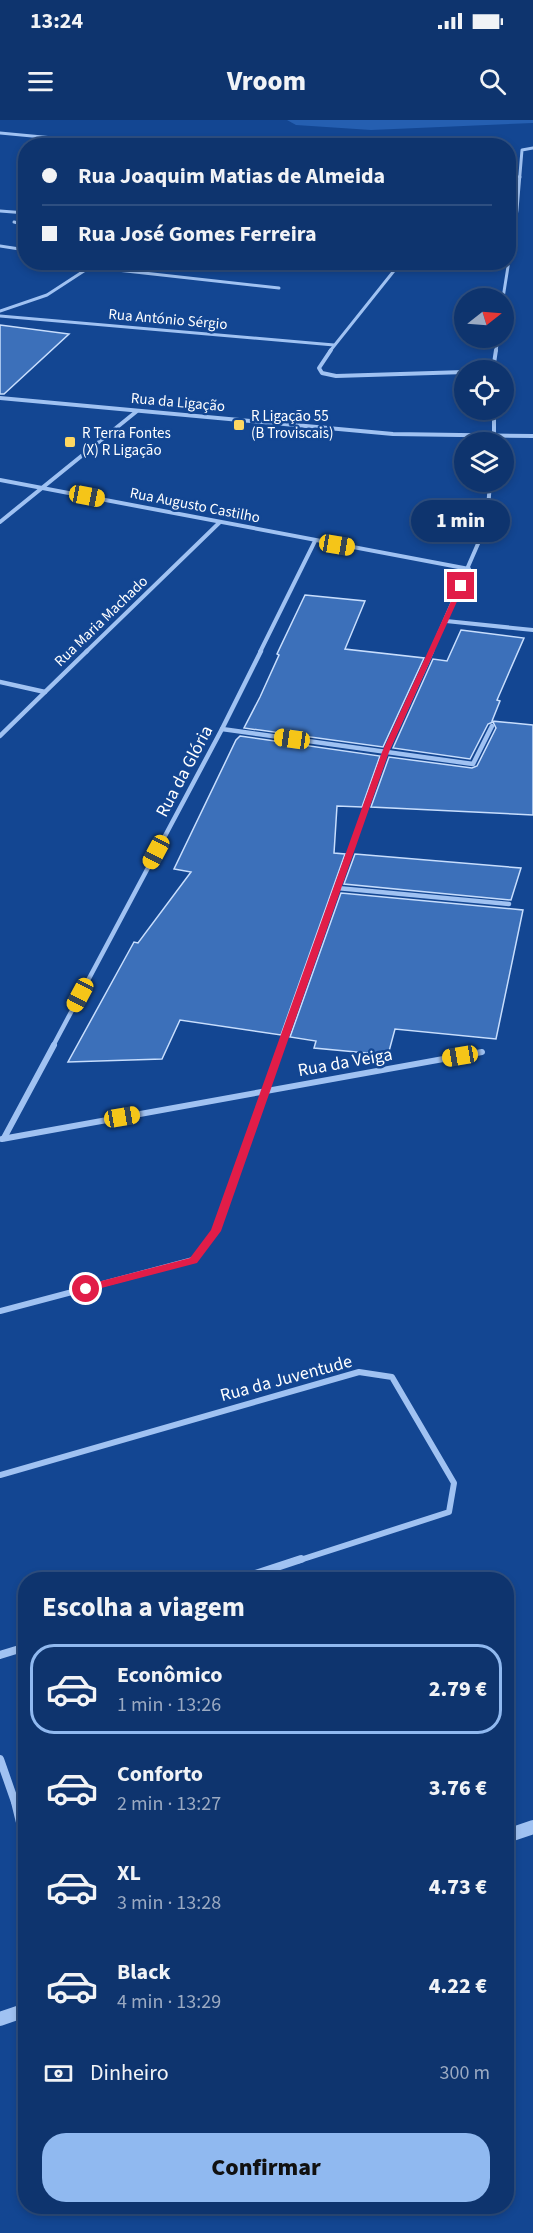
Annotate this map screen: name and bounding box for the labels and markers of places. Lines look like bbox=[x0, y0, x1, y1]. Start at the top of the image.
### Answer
place label: R Ligação 55 (B Troviscais) bbox=[251, 406, 334, 444]
marker: R Ligação 55 (B Troviscais) bbox=[232, 418, 246, 432]
place label: R Terra Fontes (X) R Ligação bbox=[82, 423, 171, 461]
marker: R Terra Fontes (X) R Ligação bbox=[63, 435, 77, 449]

